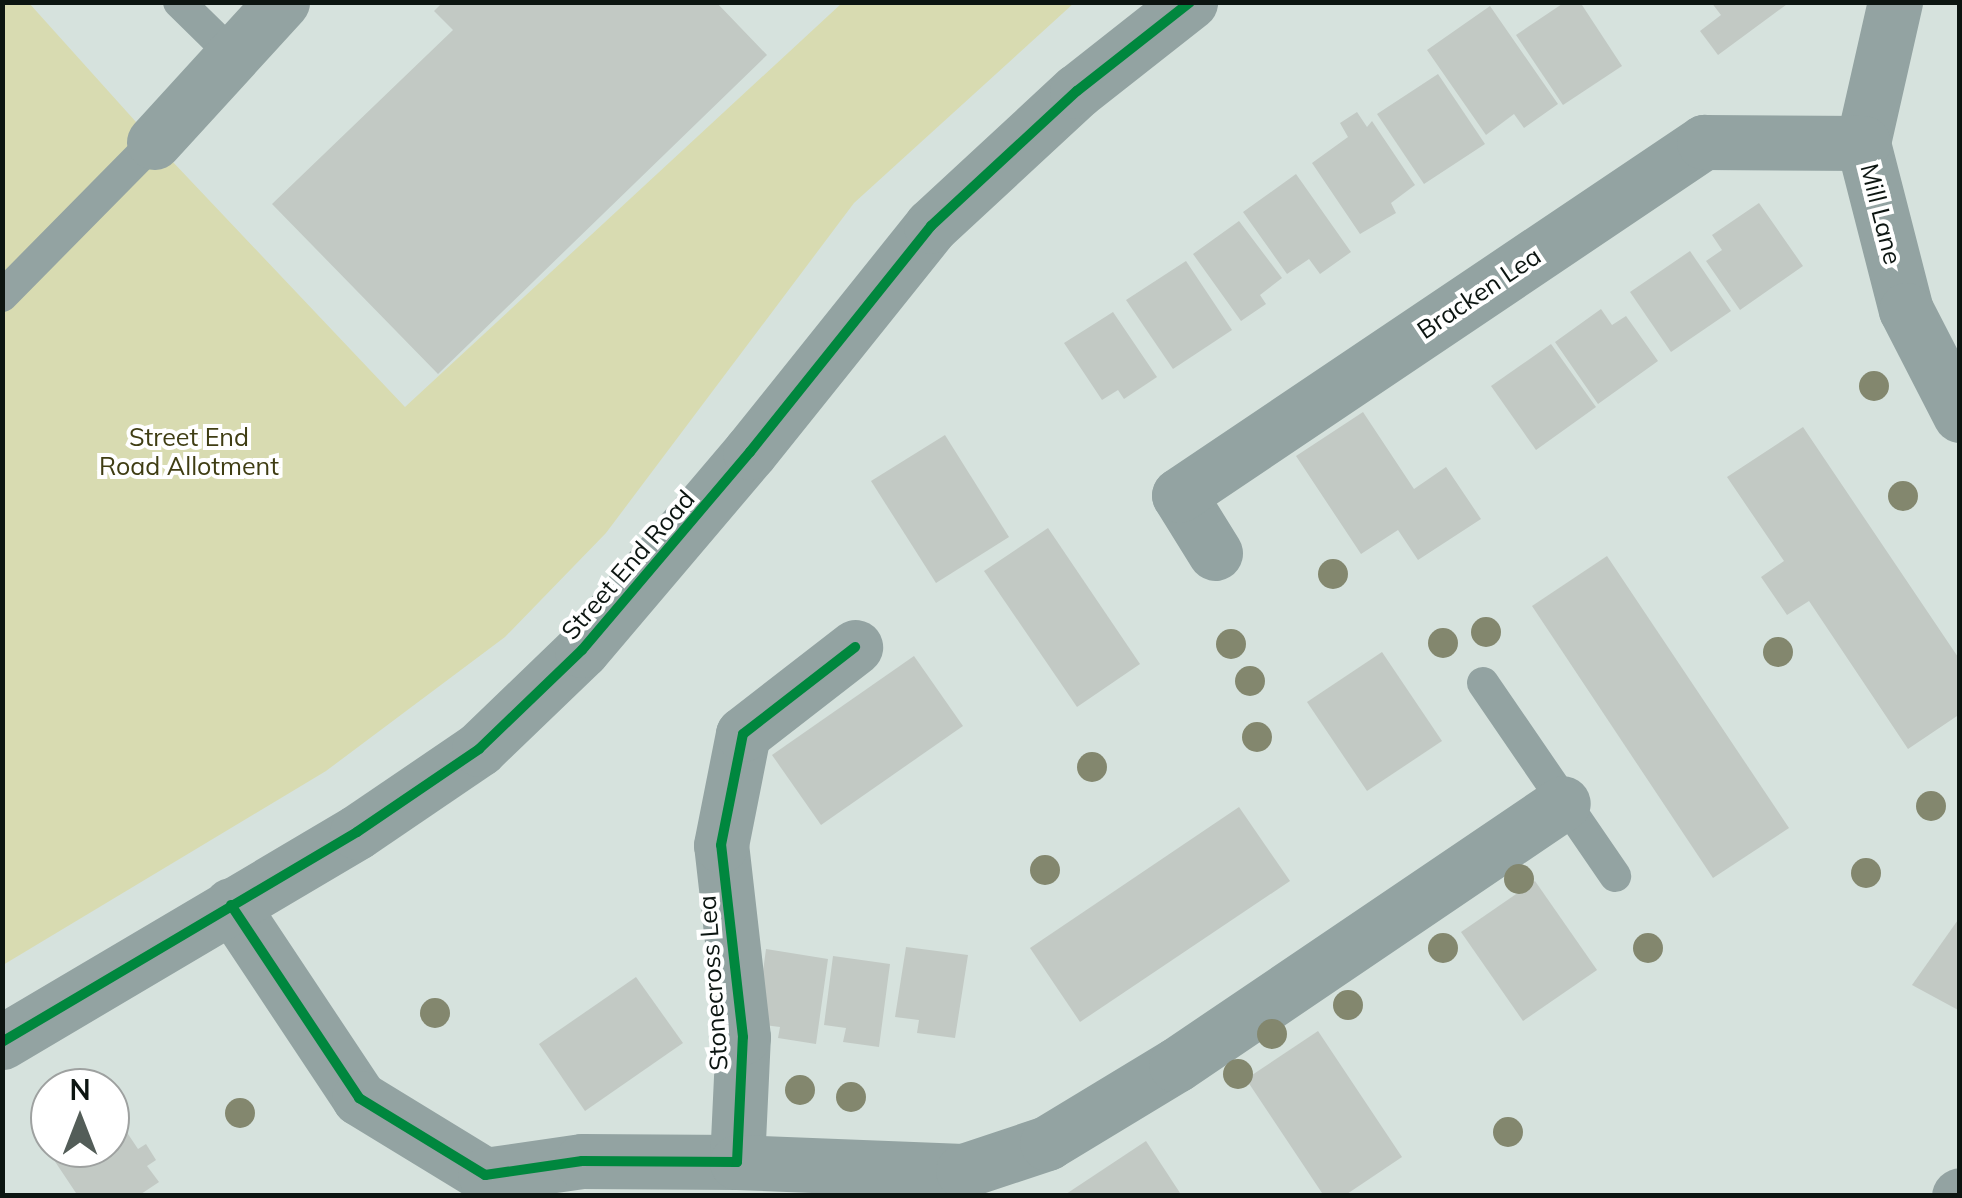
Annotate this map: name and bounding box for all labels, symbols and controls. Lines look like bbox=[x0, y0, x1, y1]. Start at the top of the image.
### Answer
street label: Mill Lane bbox=[1854, 161, 1908, 267]
street label: Bracken Lea bbox=[1411, 241, 1547, 345]
park label: Street End Road Allotment bbox=[99, 423, 279, 482]
street label: Street End Road bbox=[555, 484, 701, 646]
street label: Stonecross Lea bbox=[692, 894, 734, 1072]
north arrow bbox=[30, 1068, 130, 1168]
text: N bbox=[69, 1072, 91, 1107]

